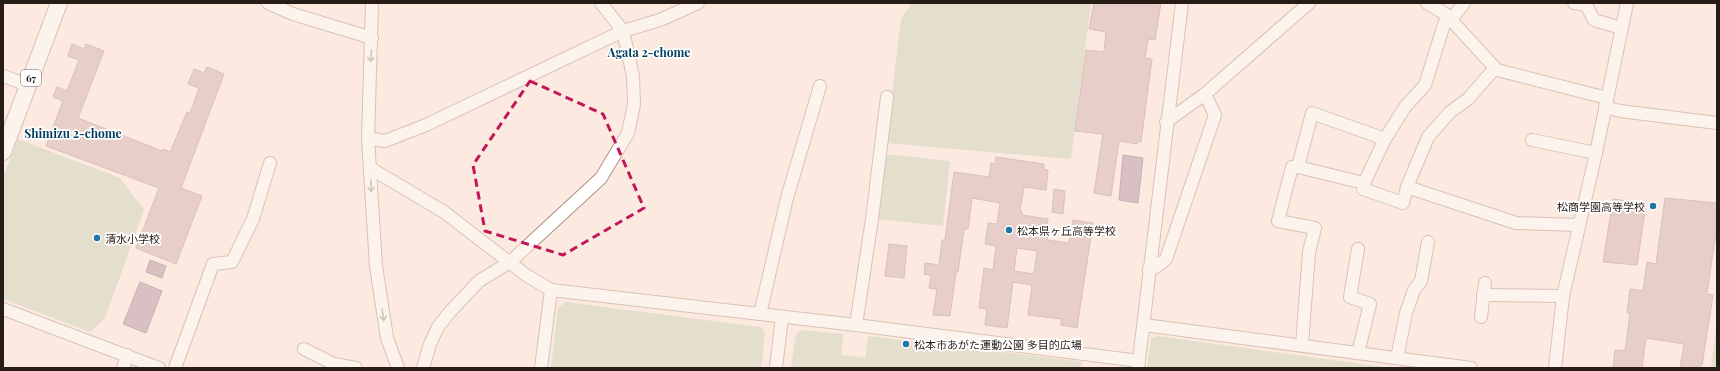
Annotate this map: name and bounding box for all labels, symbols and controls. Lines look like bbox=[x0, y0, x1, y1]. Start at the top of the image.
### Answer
district label: Agata 2-chome bbox=[607, 44, 690, 60]
one-way arrow bbox=[367, 49, 374, 62]
road number: 67 bbox=[21, 70, 41, 86]
district label: Shimizu 2-chome bbox=[24, 125, 122, 141]
one-way arrow bbox=[367, 179, 375, 192]
place label: 松商学園高等学校 bbox=[1557, 199, 1645, 214]
marker: 松商学園高等学校 bbox=[1648, 201, 1658, 211]
place label: 松本県ヶ丘高等学校 bbox=[1017, 223, 1116, 238]
marker: 松本県ヶ丘高等学校 bbox=[1004, 225, 1014, 235]
place label: 清水小学校 bbox=[105, 231, 160, 246]
marker: 清水小学校 bbox=[92, 233, 102, 243]
one-way arrow bbox=[380, 308, 388, 321]
place label: 松本市あがた運動公園 多目的広場 bbox=[914, 337, 1082, 352]
marker: 松本市あがた運動公園 多目的広場 bbox=[901, 339, 911, 349]

